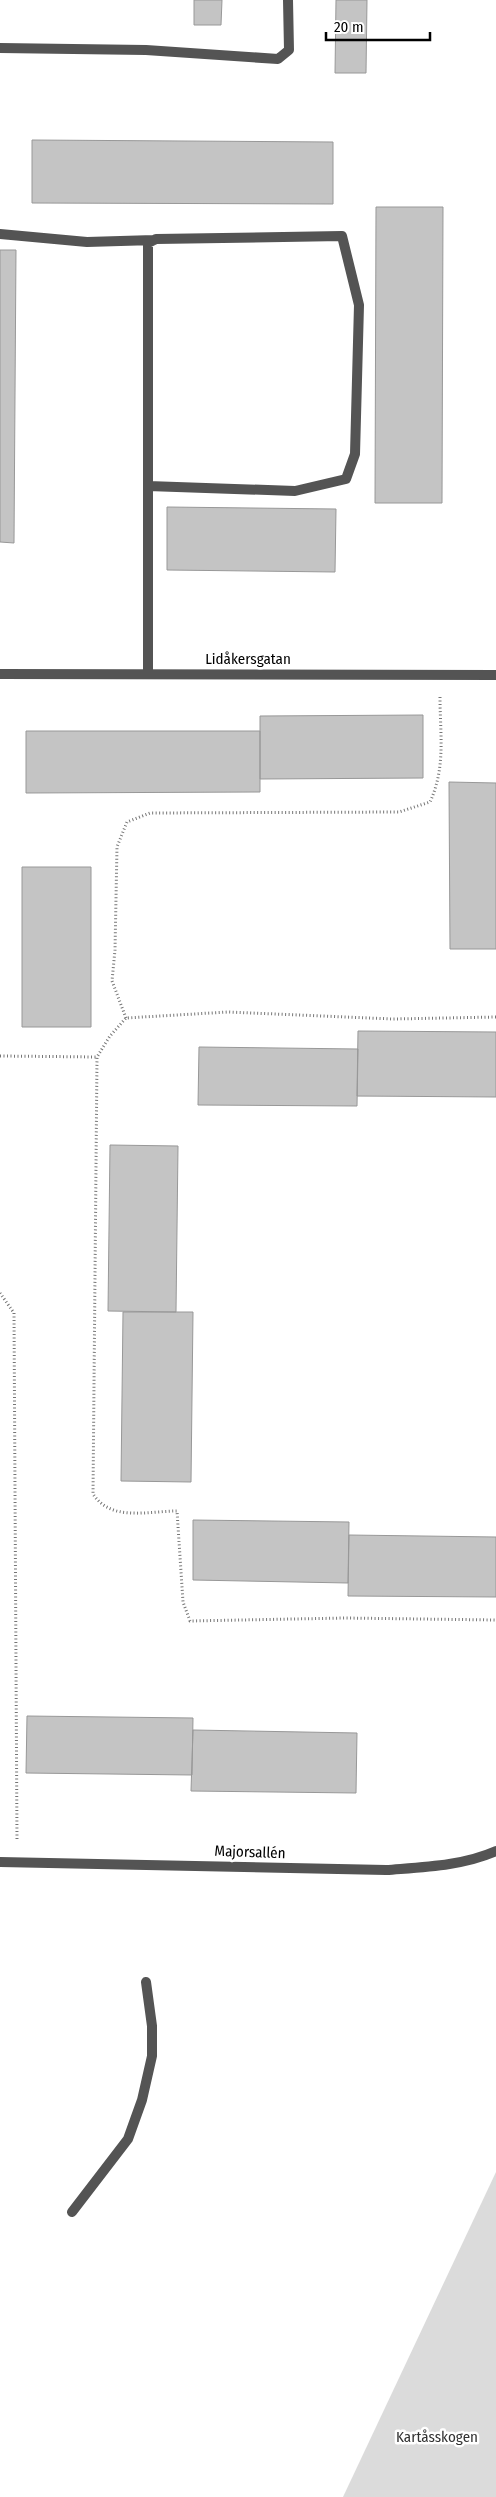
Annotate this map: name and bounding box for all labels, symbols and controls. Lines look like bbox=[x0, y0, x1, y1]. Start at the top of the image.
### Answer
scale bar bbox=[326, 10, 430, 42]
text: 20 m bbox=[334, 18, 364, 36]
street label: Lidåkersgatan bbox=[205, 650, 291, 668]
street label: Majorsallén bbox=[214, 1842, 286, 1862]
park label: Kartåsskogen bbox=[396, 2428, 478, 2446]

